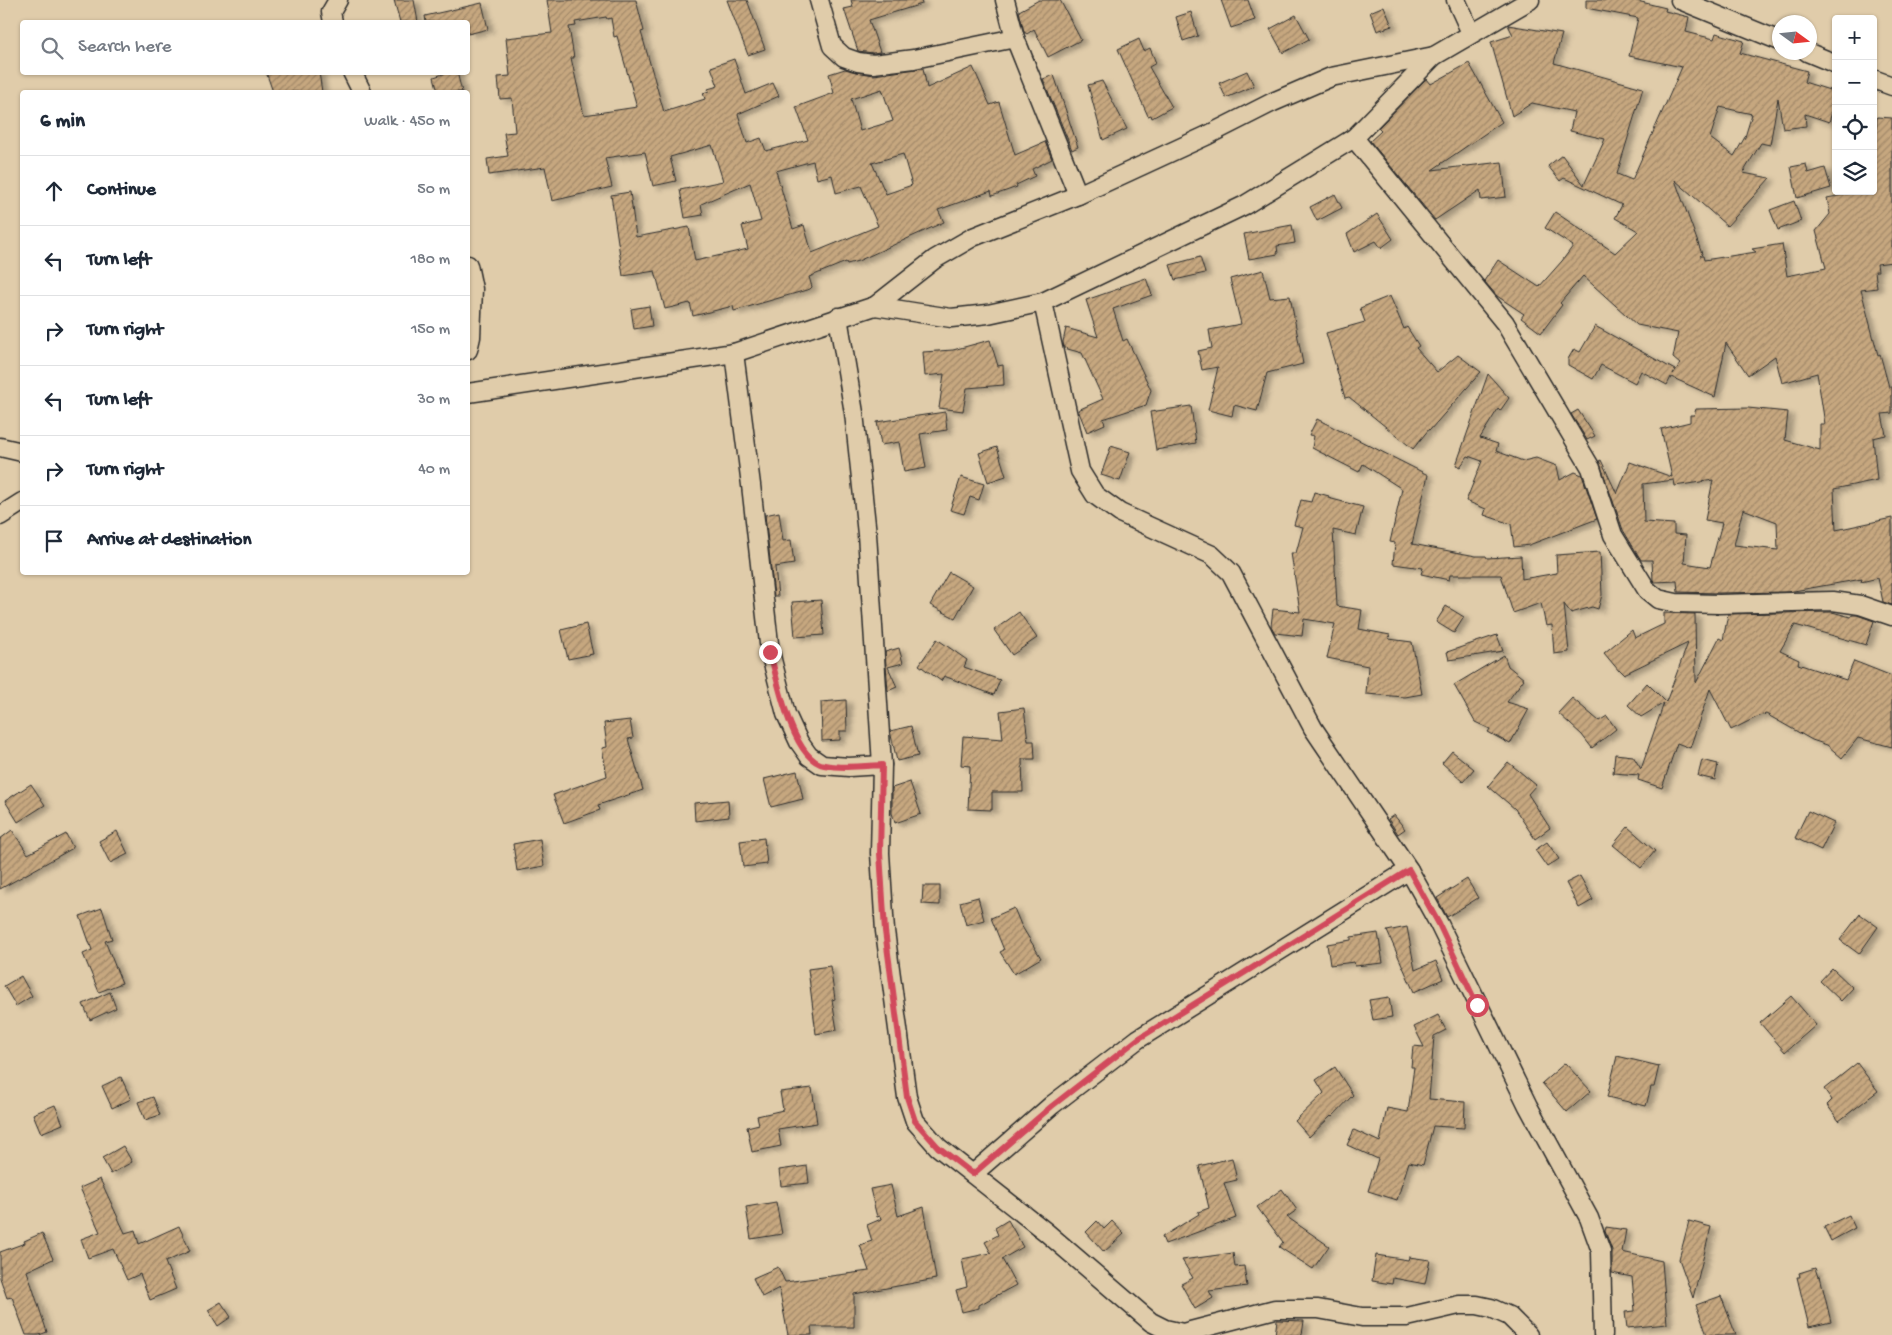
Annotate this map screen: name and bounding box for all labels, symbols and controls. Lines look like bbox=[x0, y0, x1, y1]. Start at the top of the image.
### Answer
north arrow bbox=[1772, 15, 1817, 60]
map controls bbox=[1832, 15, 1877, 195]
button: + bbox=[1832, 15, 1877, 60]
search box bbox=[20, 20, 470, 75]
icon: search bbox=[38, 34, 66, 62]
text: Search here bbox=[78, 36, 172, 59]
button: − bbox=[1832, 60, 1877, 105]
button: locate bbox=[1832, 105, 1877, 150]
text: 6 min bbox=[40, 110, 85, 135]
text: Walk · 450 m bbox=[364, 113, 450, 132]
button: layers bbox=[1832, 150, 1877, 195]
icon: ahead bbox=[40, 177, 68, 205]
text: Continue bbox=[87, 179, 156, 202]
text: 50 m bbox=[417, 181, 450, 200]
icon: left bbox=[40, 247, 68, 275]
text: Turn left bbox=[87, 249, 151, 272]
text: 180 m bbox=[411, 251, 450, 270]
icon: right bbox=[40, 317, 68, 345]
text: Turn right bbox=[87, 319, 163, 342]
text: 150 m bbox=[411, 321, 450, 340]
icon: left bbox=[40, 387, 68, 415]
text: Turn left bbox=[87, 389, 151, 412]
text: 30 m bbox=[417, 391, 450, 410]
icon: right bbox=[40, 457, 68, 485]
text: Turn right bbox=[87, 459, 163, 482]
text: 40 m bbox=[418, 461, 450, 480]
icon: arrive bbox=[40, 527, 68, 555]
text: Arrive at destination bbox=[87, 529, 251, 552]
route end bbox=[759, 641, 782, 664]
route start bbox=[1466, 994, 1489, 1017]

